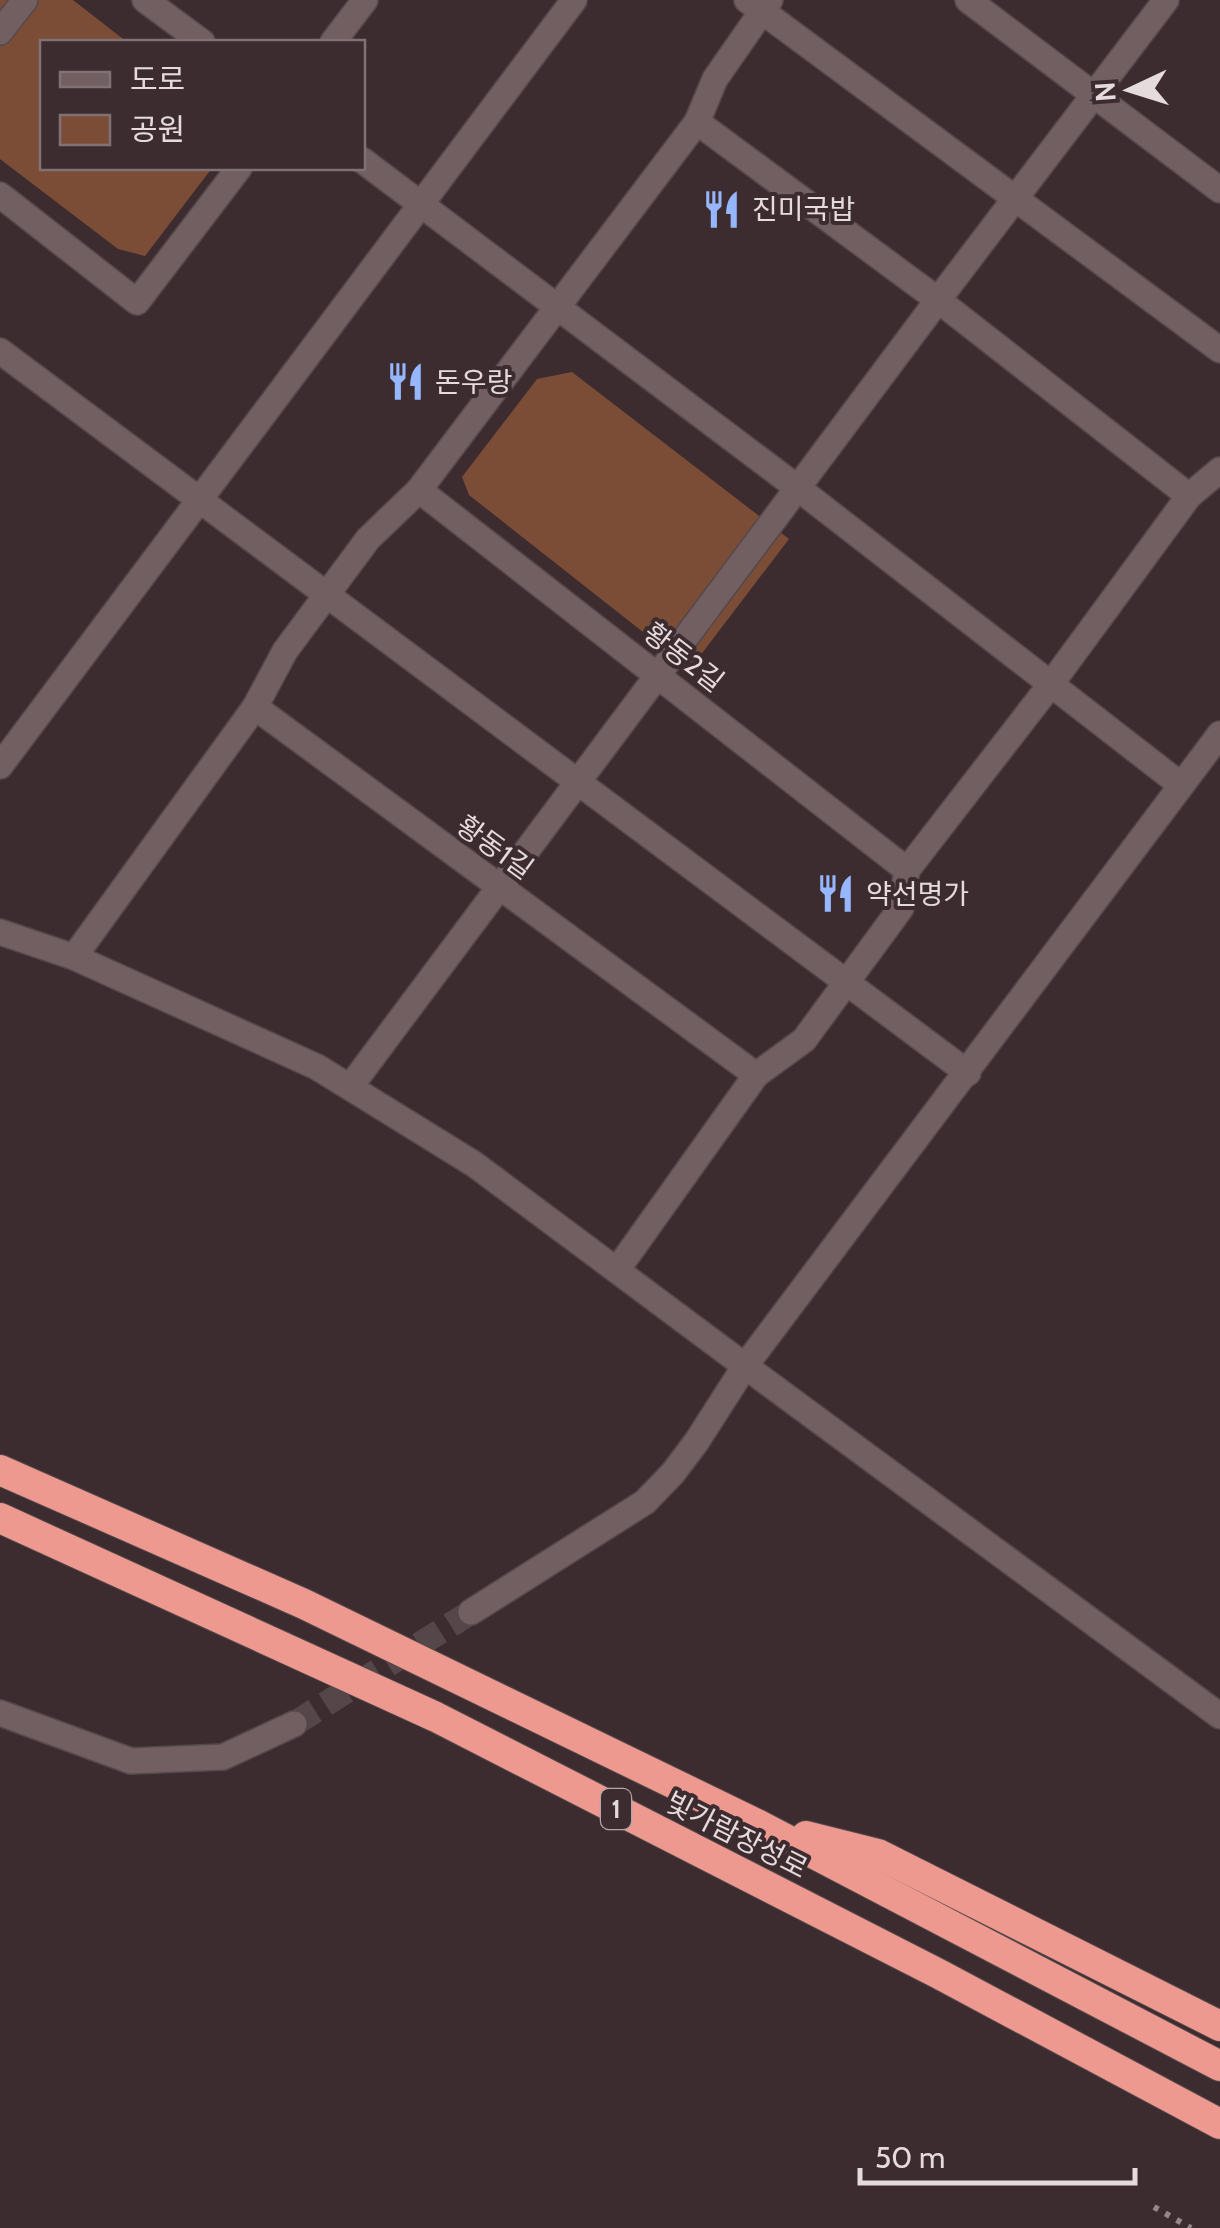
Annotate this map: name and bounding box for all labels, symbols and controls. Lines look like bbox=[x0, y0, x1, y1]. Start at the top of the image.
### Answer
legend bbox=[40, 40, 365, 170]
north arrow bbox=[1080, 40, 1180, 140]
text: 도로 bbox=[130, 61, 185, 98]
text: N bbox=[1087, 81, 1123, 103]
text: 공원 bbox=[130, 111, 185, 148]
restaurant icon: 진미국밥 bbox=[701, 188, 743, 230]
place label: 진미국밥 bbox=[752, 192, 855, 226]
restaurant icon: 돈우랑 bbox=[384, 361, 426, 403]
place label: 돈우랑 bbox=[435, 365, 512, 399]
street label: 황동2길 bbox=[637, 615, 731, 699]
street label: 황동1길 bbox=[450, 808, 540, 886]
restaurant icon: 약선명가 bbox=[815, 873, 857, 915]
place label: 약선명가 bbox=[866, 877, 969, 911]
street label: 빛가람장성로 bbox=[660, 1785, 814, 1885]
road number: 1 bbox=[601, 1789, 631, 1829]
scale bar bbox=[860, 2123, 1135, 2185]
text: 50 m bbox=[875, 2139, 945, 2176]

